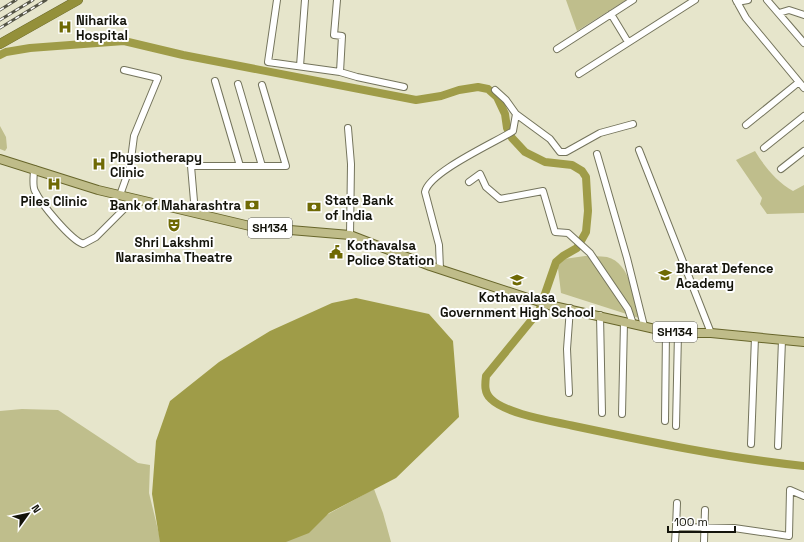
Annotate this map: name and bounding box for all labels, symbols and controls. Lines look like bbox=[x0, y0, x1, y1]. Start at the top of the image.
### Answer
place label: Niharika Hospital bbox=[76, 12, 128, 44]
hospital icon: Niharika Hospital bbox=[57, 19, 73, 35]
place label: Physiotherapy Clinic bbox=[110, 149, 202, 181]
hospital icon: Physiotherapy Clinic bbox=[91, 156, 107, 172]
hospital icon: Piles Clinic bbox=[46, 176, 62, 192]
place label: State Bank of India bbox=[325, 192, 395, 224]
place label: Piles Clinic bbox=[21, 193, 88, 210]
place label: Bank of Maharashtra bbox=[109, 197, 241, 214]
bank icon: Bank of Maharashtra bbox=[244, 197, 260, 213]
bank icon: State Bank of India bbox=[306, 199, 322, 215]
theatre icon: Shri Lakshmi Narasimha Theatre bbox=[166, 217, 182, 233]
road number: SH134 bbox=[248, 218, 292, 238]
place label: Shri Lakshmi Narasimha Theatre bbox=[115, 234, 233, 266]
place label: Kothavalsa Police Station bbox=[347, 237, 434, 269]
public building icon: Kothavalsa Police Station bbox=[328, 244, 344, 260]
place label: Bharat Defence Academy bbox=[676, 260, 773, 292]
school or university icon: Bharat Defence Academy bbox=[657, 267, 673, 283]
school or university icon: Kothavalasa Government High School bbox=[509, 272, 525, 288]
place label: Kothavalasa Government High School bbox=[440, 289, 594, 321]
road number: SH134 bbox=[653, 322, 697, 342]
north arrow bbox=[8, 494, 48, 534]
text: N bbox=[29, 502, 44, 515]
scale bar bbox=[668, 508, 735, 534]
text: 100 m bbox=[674, 514, 708, 530]

